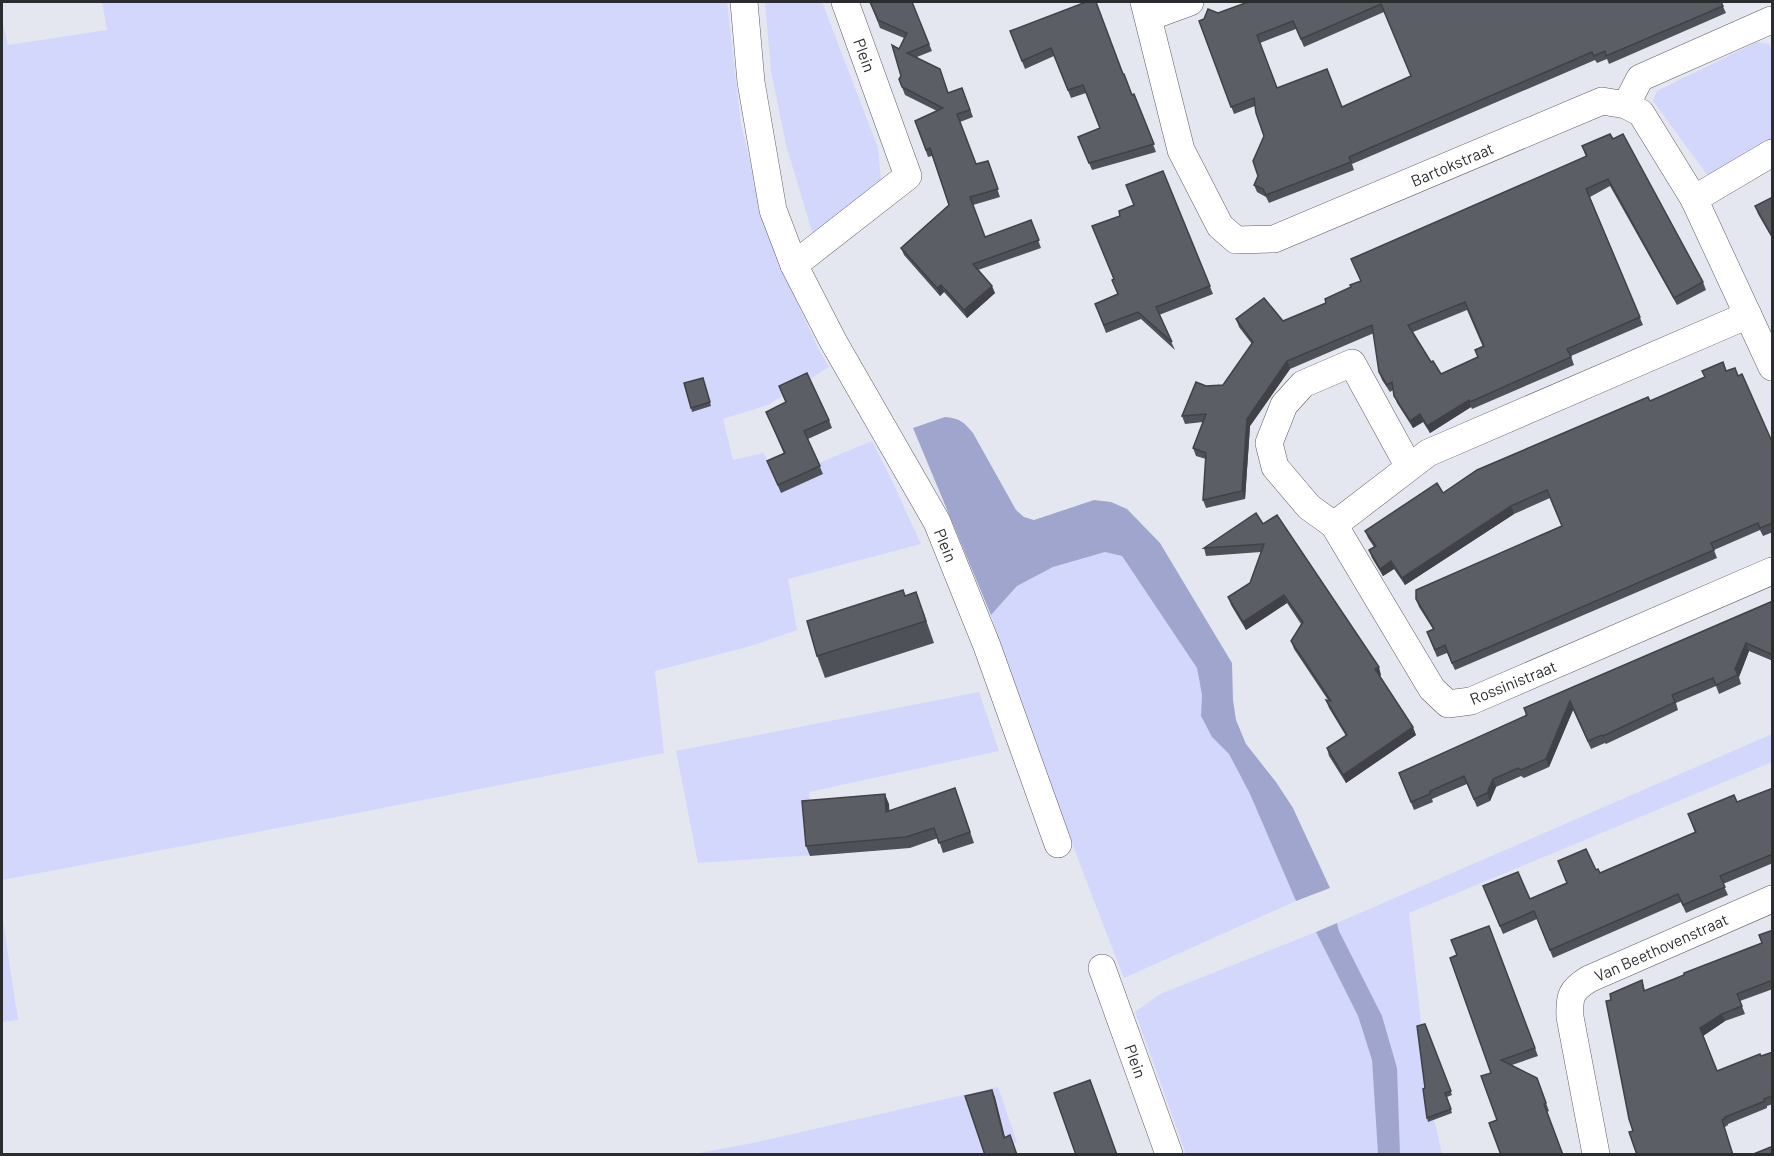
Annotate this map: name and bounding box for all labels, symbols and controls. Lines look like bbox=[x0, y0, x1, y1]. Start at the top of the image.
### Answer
street label: Plein bbox=[850, 36, 880, 74]
street label: Bartokstraat bbox=[1408, 138, 1496, 190]
street label: Plein bbox=[931, 525, 961, 565]
street label: Rossinistraat bbox=[1467, 656, 1559, 708]
street label: Van Beethovenstraat bbox=[1591, 909, 1731, 985]
street label: Plein bbox=[1121, 1042, 1151, 1080]

